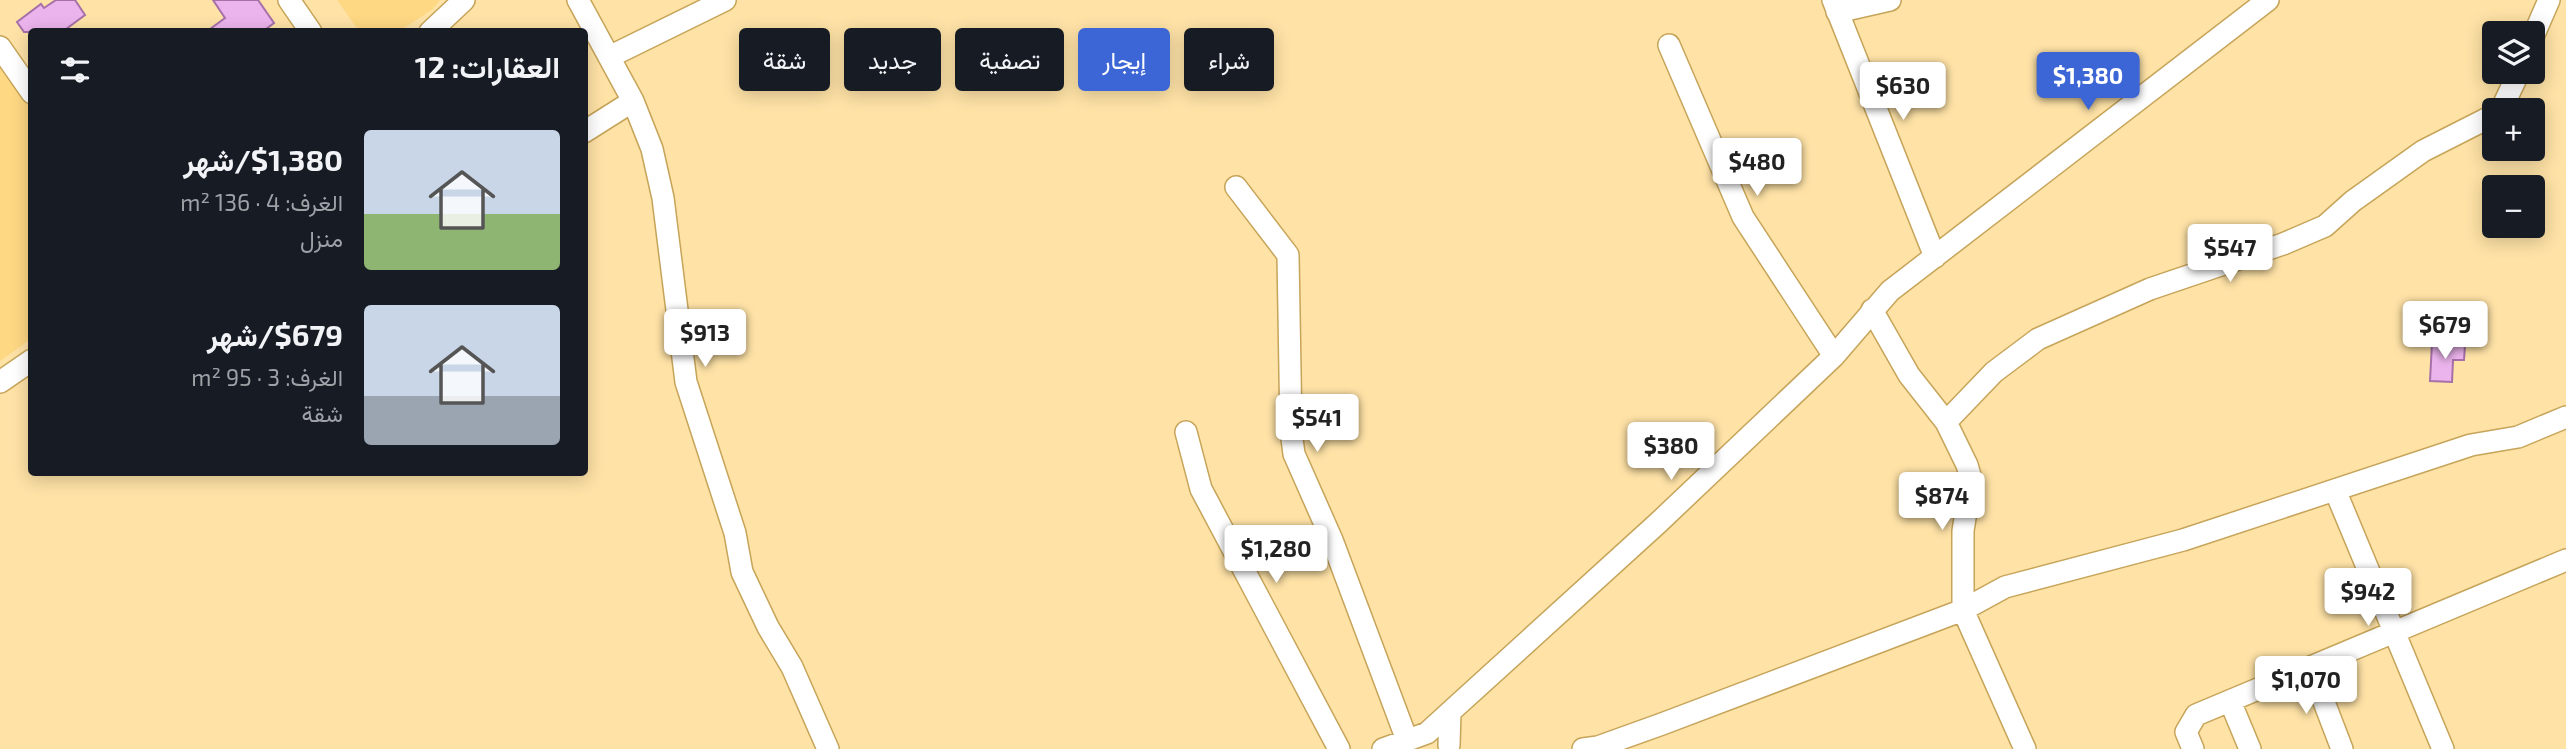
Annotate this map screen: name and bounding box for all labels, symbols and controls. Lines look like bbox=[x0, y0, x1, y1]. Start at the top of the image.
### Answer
map controls bbox=[2482, 21, 2545, 238]
button: layers bbox=[2482, 21, 2545, 84]
chip: شقة bbox=[739, 28, 830, 91]
chip: جديد bbox=[844, 28, 941, 91]
chip: تصفية bbox=[955, 28, 1064, 91]
chip: إيجار bbox=[1078, 28, 1170, 91]
chip: شراء bbox=[1184, 28, 1274, 91]
text: العقارات: 12 bbox=[415, 48, 560, 84]
icon: filters bbox=[56, 51, 94, 89]
pin: $1,380 bbox=[2031, 52, 2145, 112]
text: $1,380 bbox=[2053, 61, 2123, 89]
pin: $630 bbox=[1862, 62, 1944, 122]
text: $630 bbox=[1876, 71, 1930, 99]
button: + bbox=[2482, 98, 2545, 161]
pin: $480 bbox=[1716, 138, 1798, 198]
text: $1,380/شهر bbox=[183, 141, 343, 177]
text: $480 bbox=[1729, 147, 1785, 175]
icon: home bbox=[420, 158, 504, 242]
button: − bbox=[2482, 175, 2545, 238]
text: الغرف: 4 · 136 m² bbox=[180, 188, 343, 216]
text: منزل bbox=[300, 224, 343, 252]
pin: $547 bbox=[2189, 224, 2271, 284]
text: $547 bbox=[2204, 233, 2256, 261]
pin: $679 bbox=[2404, 302, 2486, 361]
pin: $913 bbox=[664, 310, 746, 369]
text: $679 bbox=[2419, 310, 2471, 338]
text: $679/شهر bbox=[207, 316, 343, 352]
text: $913 bbox=[680, 318, 730, 346]
icon: home bbox=[420, 333, 504, 417]
text: الغرف: 3 · 95 m² bbox=[191, 363, 343, 391]
pin: $541 bbox=[1276, 394, 1358, 454]
text: شقة bbox=[301, 399, 343, 427]
text: $541 bbox=[1292, 403, 1342, 431]
pin: $380 bbox=[1630, 422, 1712, 482]
text: $380 bbox=[1643, 431, 1699, 459]
pin: $874 bbox=[1901, 472, 1983, 532]
text: $874 bbox=[1915, 481, 1969, 509]
pin: $1,280 bbox=[1219, 526, 1333, 585]
text: $1,280 bbox=[1240, 534, 1312, 562]
pin: $942 bbox=[2327, 568, 2409, 628]
text: $942 bbox=[2341, 577, 2395, 605]
pin: $1,070 bbox=[2249, 656, 2363, 716]
text: $1,070 bbox=[2271, 665, 2341, 693]

